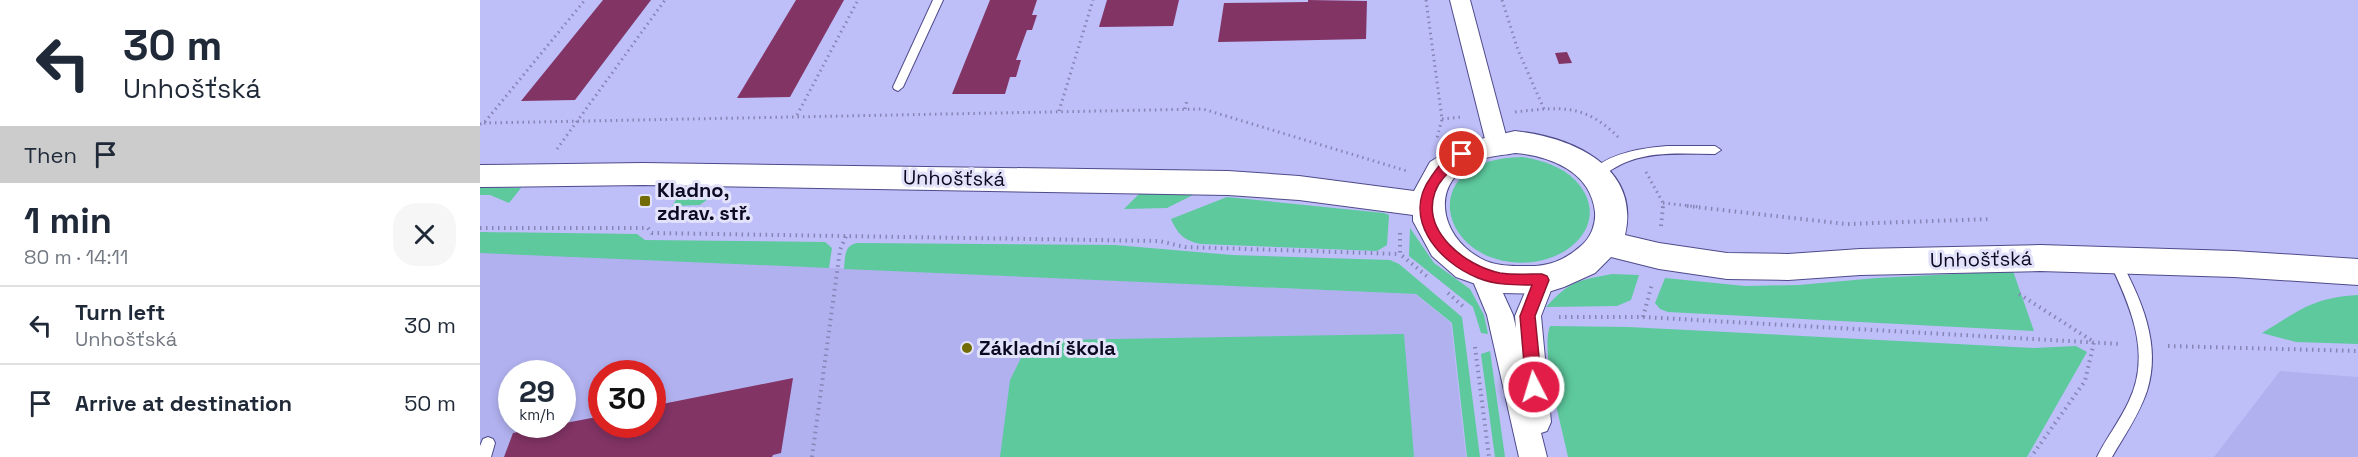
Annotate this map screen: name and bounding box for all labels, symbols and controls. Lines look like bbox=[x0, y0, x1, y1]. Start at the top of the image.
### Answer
text: 30 m bbox=[123, 19, 222, 72]
icon: left bbox=[24, 24, 102, 102]
text: Unhošťská bbox=[123, 71, 261, 106]
pin bbox=[1436, 128, 1487, 179]
icon: arrive bbox=[1445, 137, 1478, 170]
icon: arrive bbox=[89, 138, 122, 171]
text: Then bbox=[24, 141, 77, 169]
street label: Unhošťská bbox=[903, 164, 1005, 192]
place label: Kladno, zdrav. stř. bbox=[657, 177, 751, 226]
marker: Kladno, zdrav. stř. bbox=[638, 194, 652, 208]
text: 1 min bbox=[24, 198, 112, 244]
button: close bbox=[393, 203, 456, 266]
text: 80 m · 14:11 bbox=[24, 244, 128, 270]
street label: Unhošťská bbox=[1930, 245, 2032, 273]
text: Turn left bbox=[75, 298, 165, 326]
icon: left bbox=[24, 309, 57, 342]
text: 30 m bbox=[404, 311, 456, 339]
text: Unhošťská bbox=[75, 326, 177, 352]
place label: Základní škola bbox=[979, 335, 1116, 361]
marker: Základní škola bbox=[960, 341, 974, 355]
position arrow bbox=[1502, 355, 1566, 419]
speed limit sign: 30 bbox=[588, 360, 666, 438]
text: 29 bbox=[519, 372, 555, 411]
icon: arrive bbox=[24, 387, 57, 420]
text: Arrive at destination bbox=[75, 389, 292, 417]
text: 50 m bbox=[404, 389, 456, 417]
text: km/h bbox=[519, 405, 555, 424]

